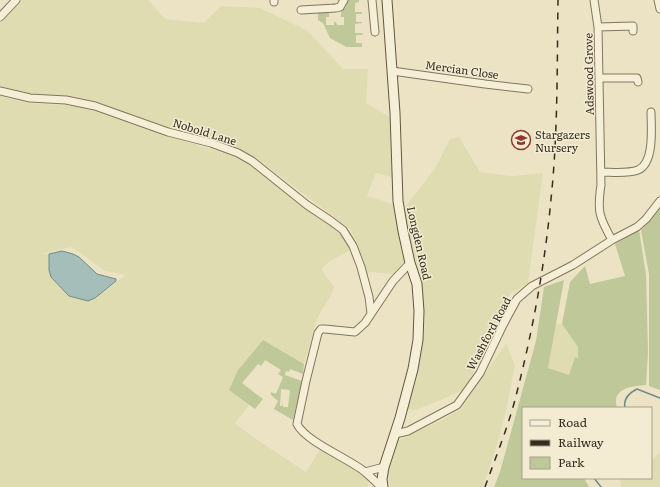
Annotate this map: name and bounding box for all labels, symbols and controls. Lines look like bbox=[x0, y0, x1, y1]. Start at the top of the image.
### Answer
street label: Adswood Grove bbox=[579, 32, 597, 115]
street label: Mercian Close bbox=[424, 56, 500, 82]
street label: Nobold Lane bbox=[171, 114, 239, 148]
place label: Stargazers Nursery bbox=[535, 126, 590, 155]
school or university icon: Stargazers Nursery bbox=[510, 129, 532, 151]
street label: Longden Road bbox=[404, 205, 436, 282]
street label: Washford Road bbox=[462, 293, 514, 373]
legend bbox=[522, 407, 652, 479]
text: Road bbox=[558, 413, 588, 431]
text: Railway bbox=[558, 433, 604, 451]
text: Park bbox=[558, 453, 585, 471]

